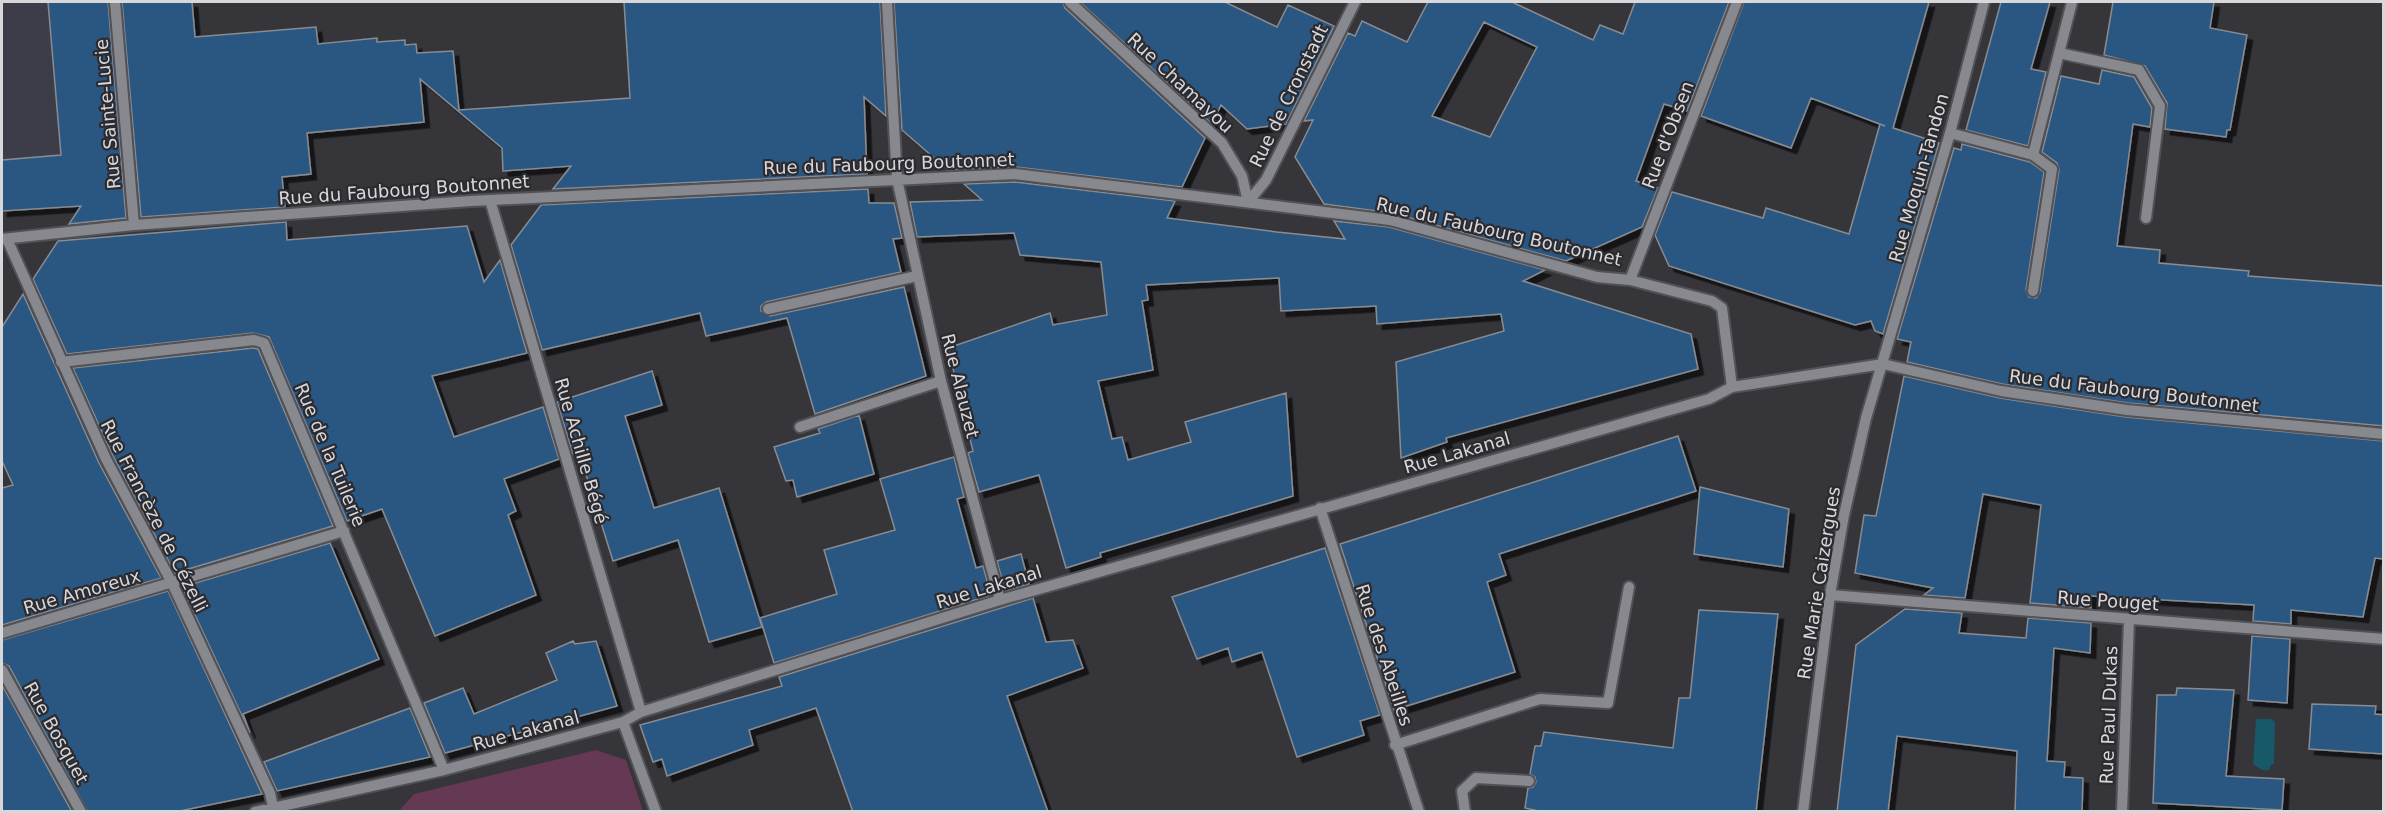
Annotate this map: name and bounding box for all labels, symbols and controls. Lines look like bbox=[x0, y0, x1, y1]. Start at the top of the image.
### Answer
street label: Rue de Cronstadt bbox=[1245, 21, 1332, 171]
street label: Rue Chamayou bbox=[1123, 28, 1237, 137]
street label: Rue Sainte-Lucie bbox=[90, 38, 125, 190]
street label: Rue d'Obsen bbox=[1637, 78, 1698, 192]
street label: Rue Moquin-Tandon bbox=[1884, 91, 1953, 265]
street label: Rue du Faubourg Boutonnet bbox=[763, 149, 1015, 178]
street label: Rue du Faubourg Boutonnet bbox=[278, 170, 530, 209]
street label: Rue du Faubourg Boutonnet bbox=[1374, 193, 1624, 270]
street label: Rue Alauzet bbox=[937, 331, 984, 440]
street label: Rue du Faubourg Boutonnet bbox=[2008, 365, 2260, 416]
street label: Rue Achille Bégé bbox=[551, 375, 612, 526]
street label: Rue de la Tuilerie bbox=[291, 380, 370, 530]
street label: Rue Francèze de Cézelli bbox=[97, 416, 212, 616]
street label: Rue Lakanal bbox=[1401, 427, 1512, 478]
street label: Rue Marie Caizergues bbox=[1793, 485, 1844, 681]
street label: Rue Lakanal bbox=[933, 560, 1044, 613]
street label: Rue Amoreux bbox=[21, 565, 143, 618]
street label: Rue des Abeilles bbox=[1352, 581, 1417, 728]
street label: Rue Pouget bbox=[2056, 586, 2160, 615]
street label: Rue Paul Dukas bbox=[2096, 645, 2121, 785]
street label: Rue Bosquet bbox=[20, 678, 93, 788]
street label: Rue Lakanal bbox=[470, 706, 581, 755]

